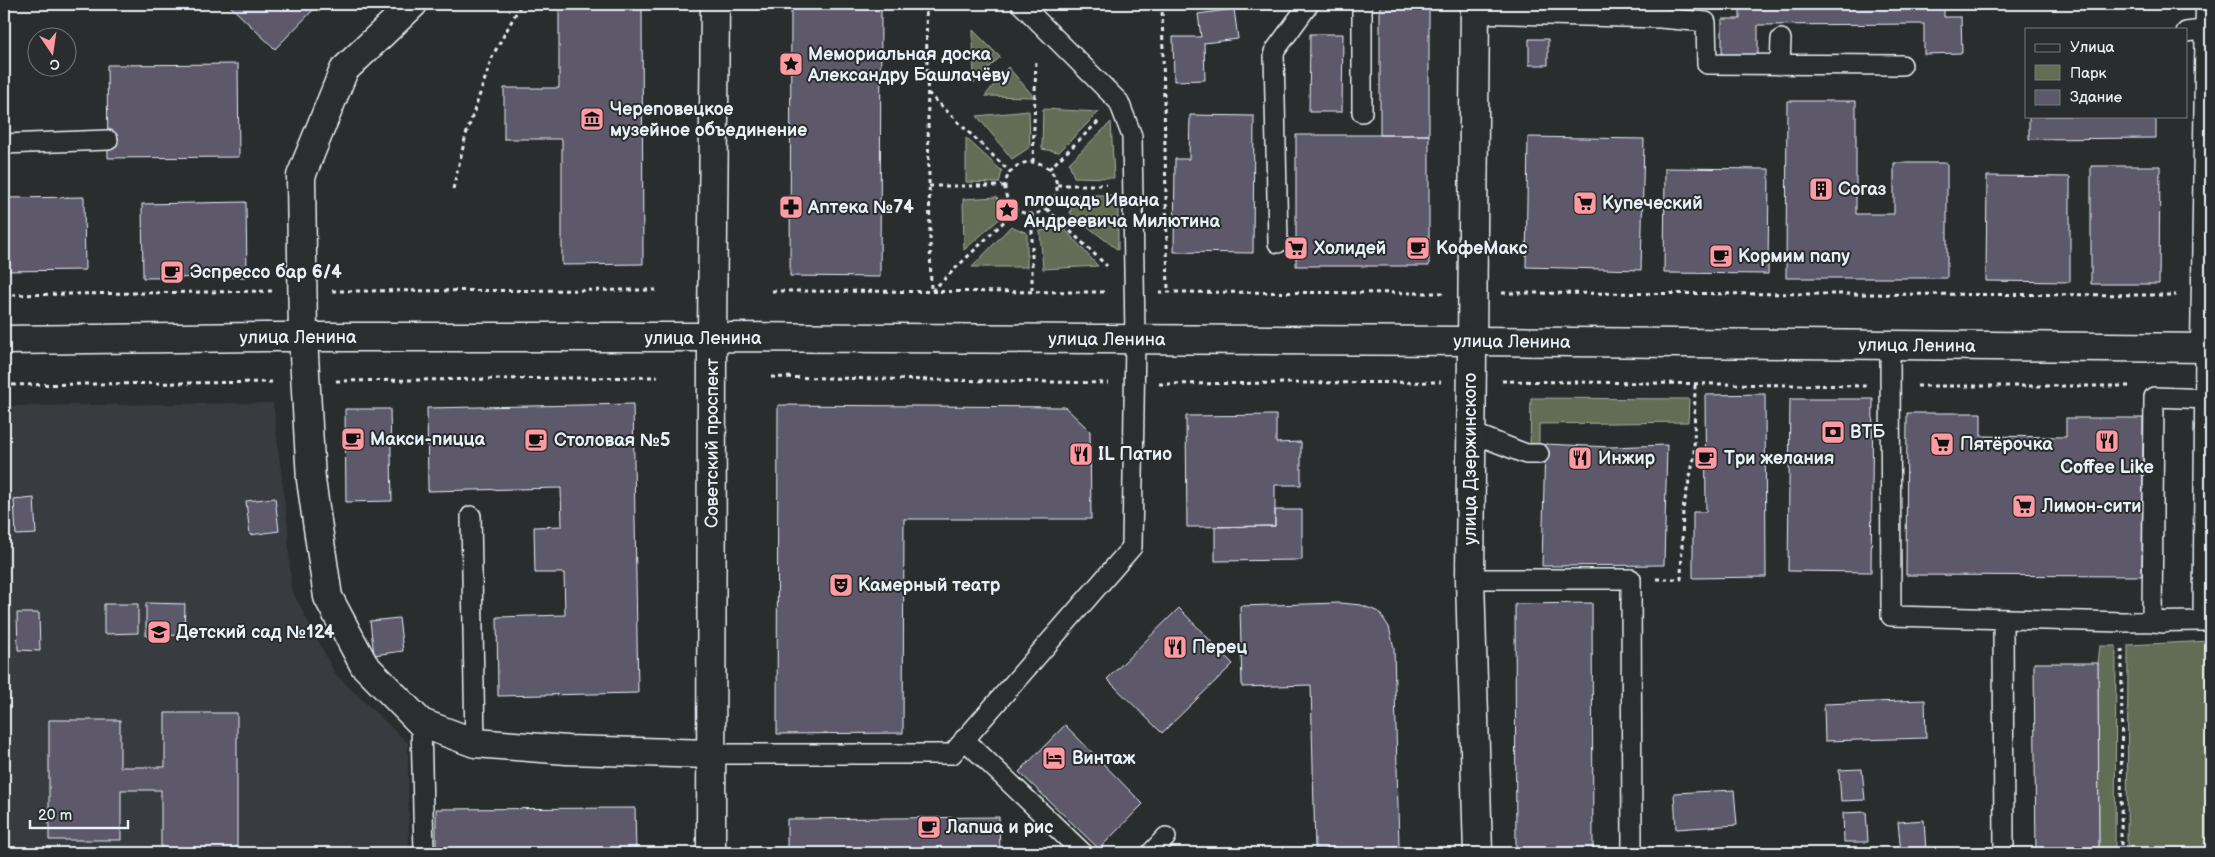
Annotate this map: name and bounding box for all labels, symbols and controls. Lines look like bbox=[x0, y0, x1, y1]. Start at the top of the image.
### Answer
north arrow bbox=[28, 28, 78, 78]
legend bbox=[2025, 28, 2188, 118]
text: Улица bbox=[2070, 38, 2115, 57]
place label: Мемориальная доска Александру Башлачёву bbox=[807, 44, 1010, 86]
place icon: Мемориальная доска Александру Башлачёву bbox=[778, 51, 804, 77]
text: С bbox=[48, 55, 61, 74]
text: Парк bbox=[2070, 64, 2107, 83]
text: Здание bbox=[2070, 88, 2122, 107]
place label: Череповецкое музейное объединение bbox=[610, 99, 807, 141]
museum icon: Череповецкое музейное объединение bbox=[579, 106, 605, 132]
building icon: Согаз bbox=[1808, 176, 1834, 202]
place label: Согаз bbox=[1838, 179, 1887, 200]
place label: площадь Ивана Андреевича Милютина bbox=[1023, 190, 1221, 232]
supermarket icon: Купеческий bbox=[1572, 190, 1598, 216]
place label: Купеческий bbox=[1602, 193, 1703, 214]
pharmacy icon: Аптека №74 bbox=[778, 194, 804, 220]
place label: Аптека №74 bbox=[807, 197, 914, 218]
place icon: площадь Ивана Андреевича Милютина bbox=[994, 197, 1020, 223]
supermarket icon: Холидей bbox=[1283, 235, 1309, 261]
cafe icon: КофеМакс bbox=[1405, 235, 1431, 261]
place label: Холидей bbox=[1313, 238, 1386, 259]
place label: КофеМакс bbox=[1436, 238, 1528, 259]
cafe icon: Кормим папу bbox=[1708, 243, 1734, 269]
place label: Кормим папу bbox=[1738, 246, 1850, 267]
cafe icon: Эспрессо бар 6/4 bbox=[159, 259, 185, 285]
place label: Эспрессо бар 6/4 bbox=[190, 262, 342, 283]
street label: улица Ленина bbox=[239, 326, 357, 348]
street label: улица Ленина bbox=[644, 328, 762, 349]
street label: улица Ленина bbox=[1048, 328, 1166, 350]
street label: улица Ленина bbox=[1453, 330, 1571, 352]
street label: улица Ленина bbox=[1858, 334, 1976, 356]
street label: Советский проспект bbox=[701, 357, 722, 528]
street label: улица Дзержинского bbox=[1460, 373, 1481, 545]
bank icon: ВТБ bbox=[1820, 419, 1846, 445]
place label: ВТБ bbox=[1850, 422, 1885, 443]
cafe icon: Макси-пицца bbox=[340, 426, 366, 452]
cafe icon: Столовая №5 bbox=[523, 427, 549, 453]
restaurant icon: Coffee Like bbox=[2094, 428, 2120, 454]
place label: Макси-пицца bbox=[370, 429, 485, 450]
place label: Столовая №5 bbox=[554, 430, 670, 451]
supermarket icon: Пятёрочка bbox=[1929, 431, 1955, 457]
place label: Пятёрочка bbox=[1960, 434, 2053, 455]
restaurant icon: IL Патио bbox=[1068, 441, 1094, 467]
place label: IL Патио bbox=[1098, 444, 1172, 465]
restaurant icon: Инжир bbox=[1567, 445, 1593, 471]
cafe icon: Три желания bbox=[1693, 445, 1719, 471]
place label: Инжир bbox=[1598, 448, 1656, 469]
place label: Три желания bbox=[1724, 448, 1834, 469]
place label: Coffee Like bbox=[2060, 457, 2154, 478]
supermarket icon: Лимон-сити bbox=[2011, 493, 2037, 519]
place label: Лимон-сити bbox=[2041, 496, 2141, 517]
theatre icon: Камерный театр bbox=[828, 572, 854, 598]
place label: Камерный театр bbox=[858, 575, 1001, 596]
school or university icon: Детский сад №124 bbox=[146, 619, 172, 645]
place label: Детский сад №124 bbox=[176, 622, 335, 643]
restaurant icon: Перец bbox=[1162, 634, 1188, 660]
place label: Перец bbox=[1192, 637, 1247, 658]
hotel icon: Винтаж bbox=[1041, 745, 1067, 771]
place label: Винтаж bbox=[1072, 748, 1136, 769]
scale bar bbox=[30, 797, 128, 829]
text: 20 m bbox=[38, 806, 72, 825]
cafe icon: Лапша и рис bbox=[916, 814, 942, 840]
place label: Лапша и рис bbox=[945, 817, 1053, 838]

